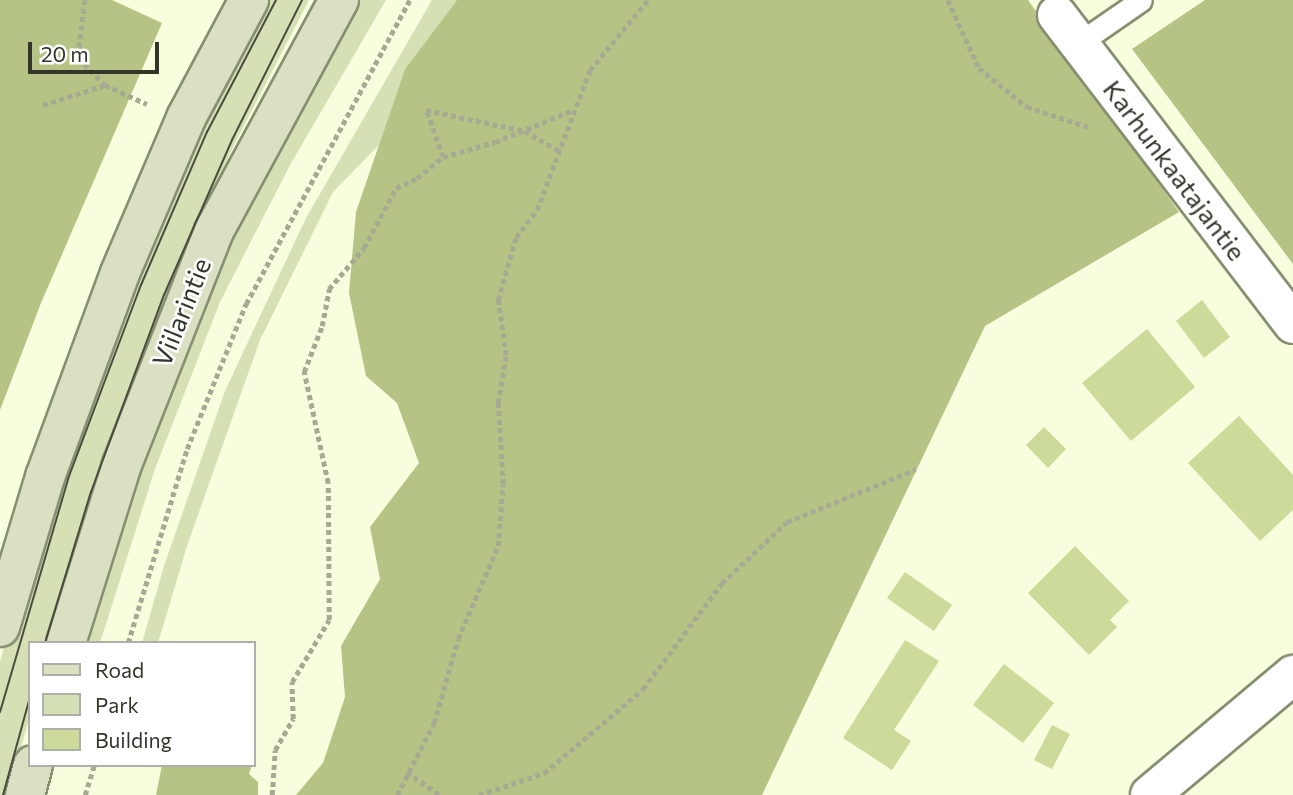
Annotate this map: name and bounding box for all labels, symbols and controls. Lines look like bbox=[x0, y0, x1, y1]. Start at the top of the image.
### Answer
scale bar bbox=[32, 28, 163, 72]
text: 20 m bbox=[41, 41, 89, 66]
street label: Karhunkaatajantie bbox=[1097, 74, 1253, 266]
street label: Viilarintie bbox=[145, 253, 217, 371]
legend bbox=[28, 641, 256, 767]
text: Road bbox=[95, 657, 144, 682]
text: Park bbox=[95, 692, 139, 717]
text: Building bbox=[95, 727, 172, 752]

